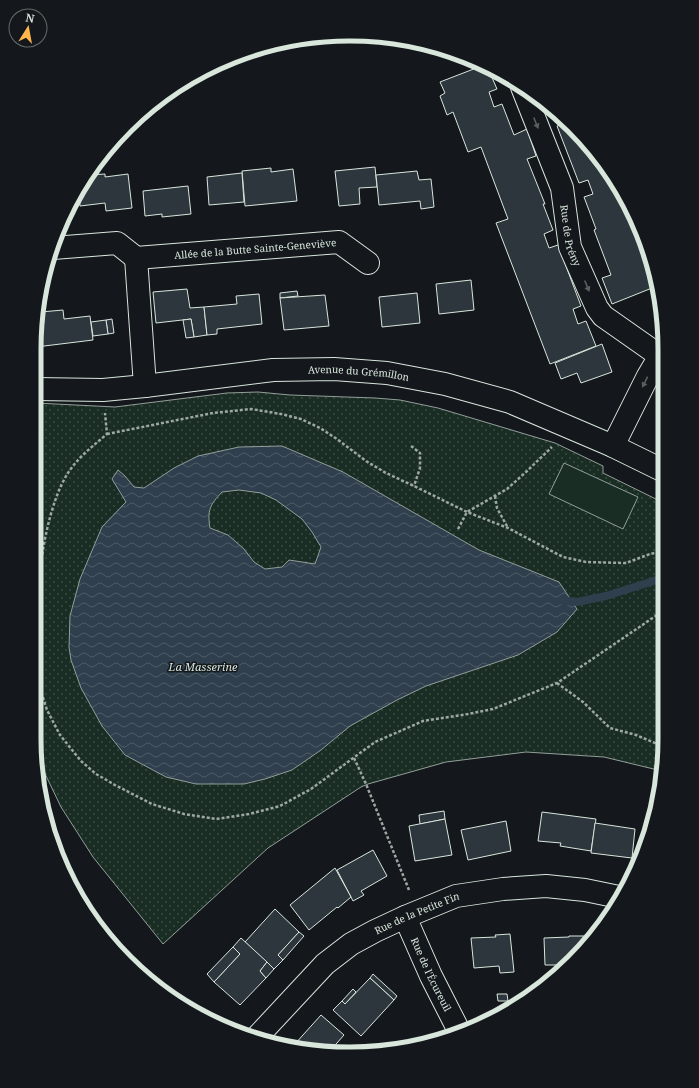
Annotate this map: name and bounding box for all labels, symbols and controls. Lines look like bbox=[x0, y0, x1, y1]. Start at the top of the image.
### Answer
north arrow bbox=[8, 8, 48, 48]
text: N bbox=[24, 10, 36, 26]
one-way arrow bbox=[533, 118, 539, 129]
street label: Rue de Prény bbox=[557, 204, 585, 269]
street label: Allée de la Butte Sainte-Geneviève bbox=[174, 235, 337, 262]
one-way arrow bbox=[584, 281, 590, 292]
street label: Avenue du Grémillon bbox=[308, 362, 411, 384]
one-way arrow bbox=[641, 377, 648, 388]
water label: La Masserine bbox=[168, 659, 238, 674]
street label: Rue de la Petite Fin bbox=[372, 889, 461, 937]
street label: Rue de l'Écureuil bbox=[408, 935, 455, 1014]

